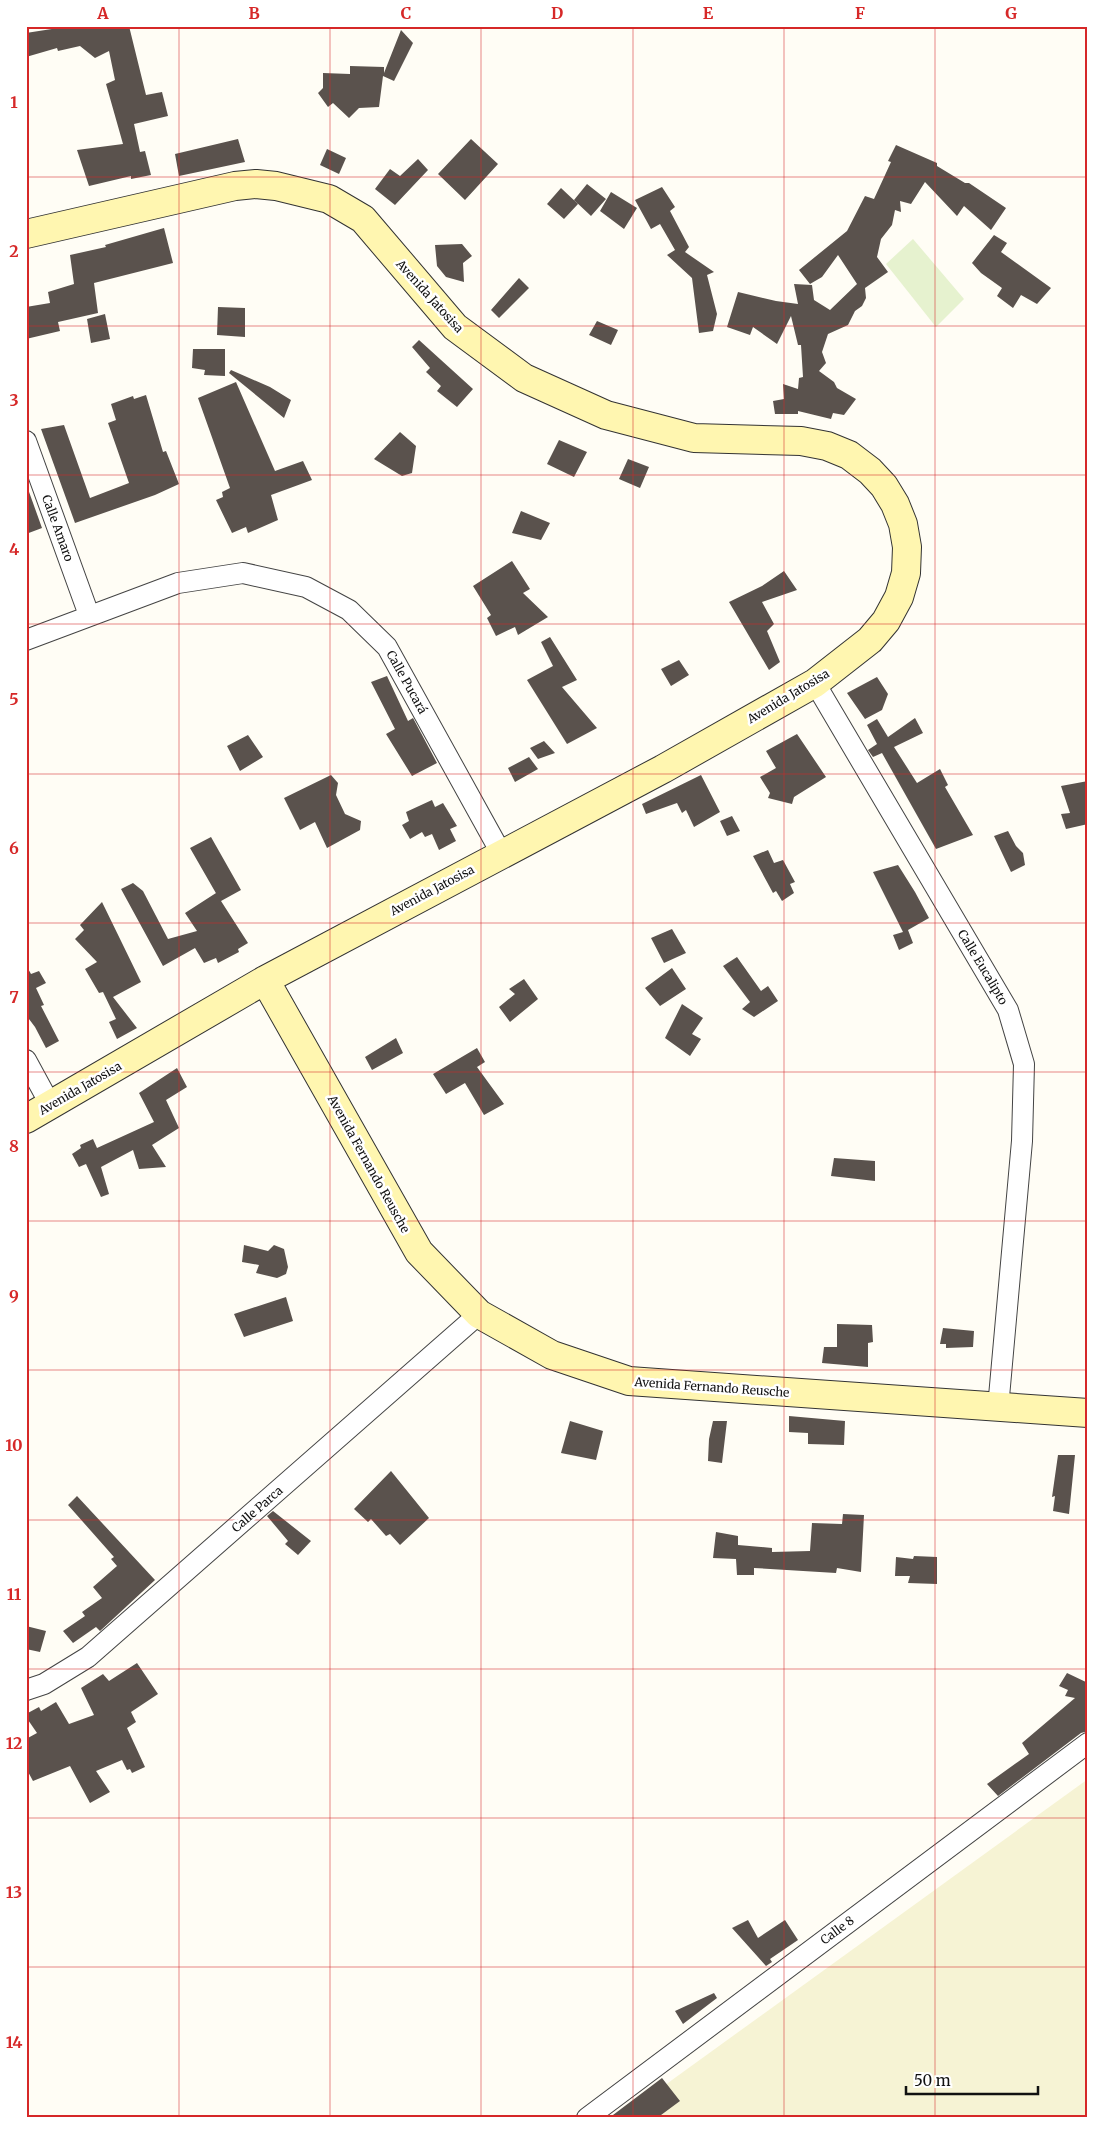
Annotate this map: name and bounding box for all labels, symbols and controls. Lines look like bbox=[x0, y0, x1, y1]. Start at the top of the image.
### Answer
text: A bbox=[96, 3, 109, 23]
text: B bbox=[248, 3, 260, 23]
text: C bbox=[401, 3, 411, 23]
text: D bbox=[551, 3, 563, 23]
text: E bbox=[703, 3, 714, 23]
text: F bbox=[855, 3, 865, 23]
text: G bbox=[1005, 3, 1017, 23]
text: 1 bbox=[10, 92, 18, 112]
text: 2 bbox=[9, 241, 19, 261]
street label: Avenida Jatosisa bbox=[393, 256, 467, 336]
text: 3 bbox=[9, 390, 19, 410]
street label: Calle Amaro bbox=[39, 493, 77, 563]
text: 4 bbox=[9, 539, 19, 559]
street label: Calle Pucará bbox=[383, 648, 431, 717]
street label: Avenida Jatosisa bbox=[743, 665, 832, 727]
text: 5 bbox=[9, 689, 19, 709]
text: 6 bbox=[9, 838, 19, 858]
street label: Avenida Jatosisa bbox=[386, 861, 477, 919]
street label: Calle Eucalipto bbox=[955, 927, 1011, 1007]
text: 7 bbox=[9, 987, 19, 1007]
street label: Avenida Jatosisa bbox=[35, 1058, 125, 1118]
street label: Avenida Fernando Reusche bbox=[324, 1092, 413, 1235]
text: 8 bbox=[9, 1136, 19, 1156]
text: 9 bbox=[9, 1286, 19, 1306]
street label: Avenida Fernando Reusche bbox=[633, 1374, 790, 1400]
text: 10 bbox=[5, 1435, 23, 1455]
street label: Calle Parca bbox=[228, 1482, 286, 1535]
text: 11 bbox=[7, 1584, 22, 1604]
text: 12 bbox=[6, 1733, 22, 1753]
text: 13 bbox=[6, 1882, 22, 1902]
street label: Calle 8 bbox=[817, 1913, 857, 1947]
text: 14 bbox=[6, 2032, 22, 2052]
scale bar bbox=[906, 2064, 1039, 2096]
text: 50 m bbox=[914, 2071, 951, 2090]

